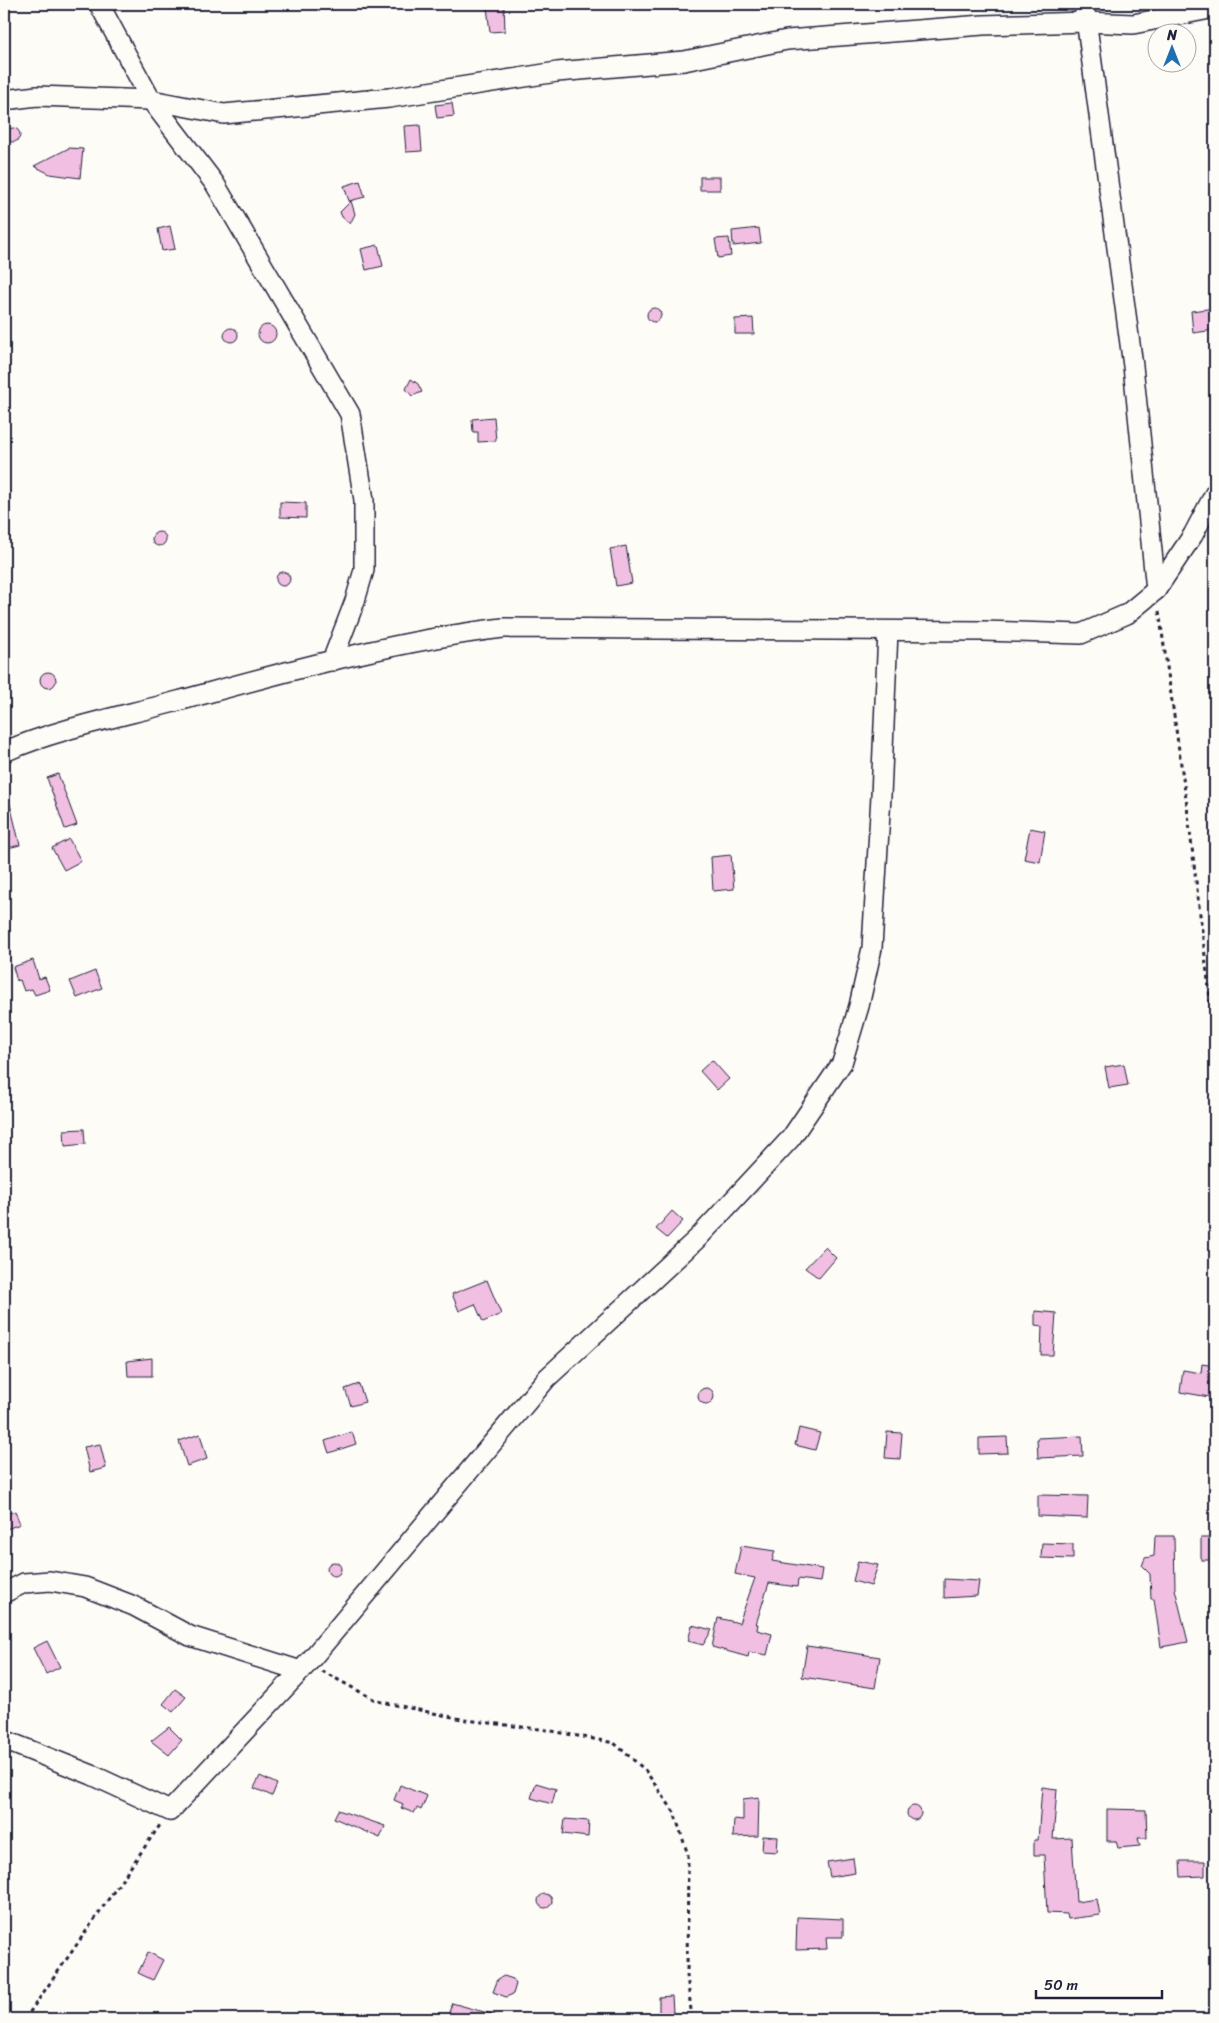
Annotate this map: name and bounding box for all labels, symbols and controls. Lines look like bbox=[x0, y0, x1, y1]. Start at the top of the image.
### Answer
north arrow bbox=[1146, 22, 1196, 72]
text: N bbox=[1166, 23, 1177, 48]
scale bar bbox=[1036, 1968, 1163, 2000]
text: 50 m bbox=[1044, 1972, 1079, 1998]

